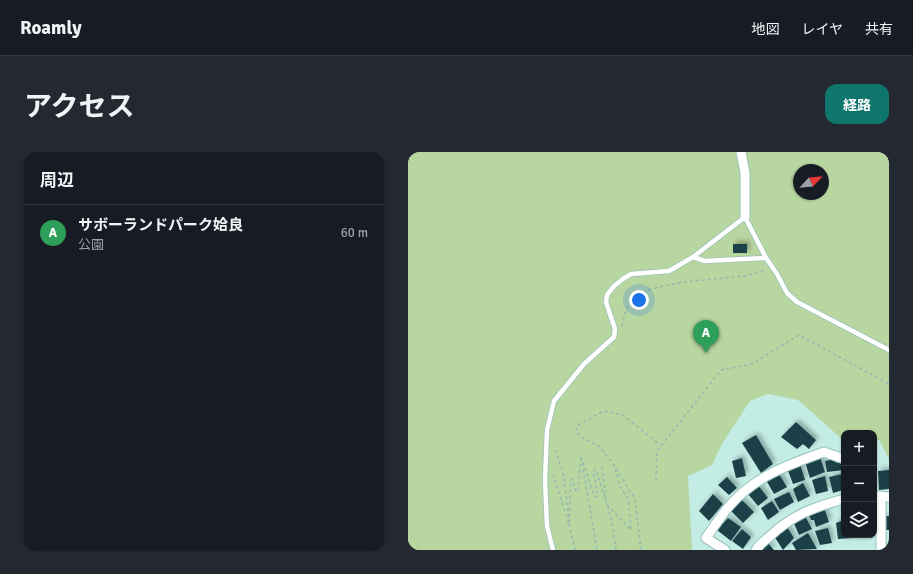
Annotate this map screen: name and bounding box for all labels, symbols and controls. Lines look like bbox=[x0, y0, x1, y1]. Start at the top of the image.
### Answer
text: Roamly bbox=[20, 16, 82, 40]
text: 地図 bbox=[751, 21, 779, 38]
text: レイヤ bbox=[801, 21, 843, 38]
text: 共有 bbox=[865, 21, 893, 38]
button: 経路 bbox=[825, 84, 889, 124]
text: アクセス bbox=[24, 90, 135, 124]
north arrow bbox=[793, 164, 829, 200]
text: 周辺 bbox=[40, 170, 74, 191]
text: サボーランドパーク姶良 bbox=[78, 216, 243, 234]
text: A bbox=[49, 225, 57, 241]
text: 60 m bbox=[341, 225, 368, 241]
text: 公園 bbox=[78, 237, 104, 253]
your location bbox=[629, 290, 649, 310]
pin: A bbox=[693, 320, 719, 353]
map controls bbox=[841, 430, 877, 538]
button: + bbox=[841, 430, 877, 466]
button: − bbox=[841, 466, 877, 502]
button: layers bbox=[841, 502, 877, 538]

